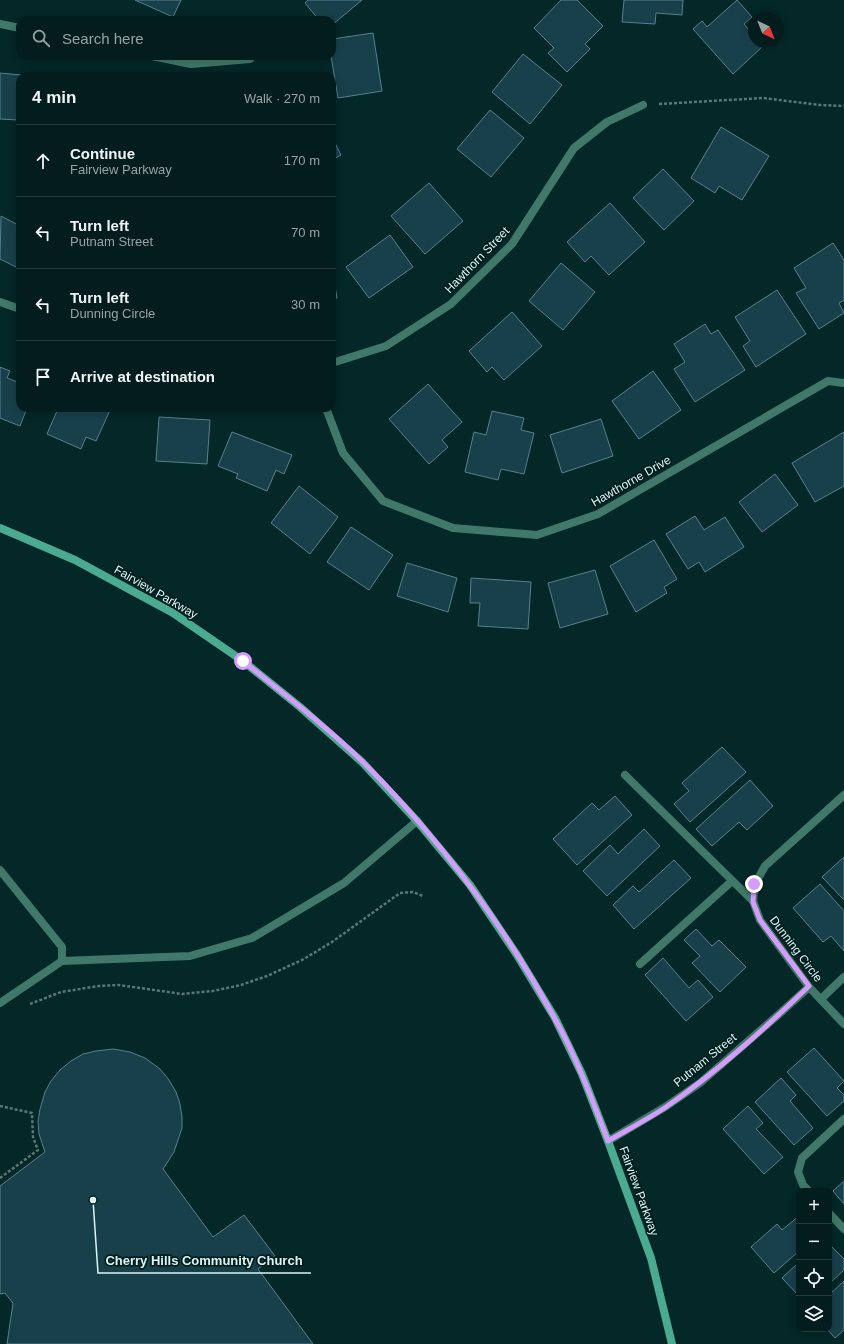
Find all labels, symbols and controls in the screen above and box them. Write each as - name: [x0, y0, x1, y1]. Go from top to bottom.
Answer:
- north arrow: [748, 12, 784, 48]
- search box: [16, 16, 336, 60]
- icon: search: [30, 27, 52, 49]
- text: Search here: [62, 30, 144, 47]
- text: 4 min: [32, 88, 76, 107]
- text: Walk · 270 m: [244, 91, 320, 106]
- text: Continue: [70, 145, 135, 162]
- icon: ahead: [32, 150, 54, 172]
- text: 170 m: [284, 153, 320, 168]
- text: Fairview Parkway: [70, 162, 172, 177]
- text: Turn left: [70, 217, 129, 234]
- icon: left: [32, 222, 54, 244]
- street label: Hawthorn Street: [442, 223, 513, 296]
- text: 70 m: [291, 225, 320, 240]
- text: Putnam Street: [70, 234, 153, 249]
- text: Turn left: [70, 289, 129, 306]
- icon: left: [32, 294, 54, 316]
- text: 30 m: [291, 297, 320, 312]
- text: Dunning Circle: [70, 306, 155, 321]
- icon: arrive: [32, 366, 54, 388]
- text: Arrive at destination: [70, 368, 215, 385]
- street label: Hawthorne Drive: [589, 452, 673, 509]
- street label: Fairview Parkway: [112, 562, 200, 622]
- route start: [234, 652, 252, 670]
- route end: [745, 875, 763, 893]
- street label: Dunning Circle: [767, 913, 825, 985]
- street label: Putnam Street: [671, 1030, 740, 1090]
- street label: Fairview Parkway: [616, 1144, 662, 1238]
- map controls: [796, 1188, 832, 1332]
- button: +: [796, 1188, 832, 1224]
- button: −: [796, 1224, 832, 1260]
- callout: Cherry Hills Community Church: [98, 1248, 311, 1273]
- text: Cherry Hills Community Church: [105, 1253, 303, 1268]
- button: locate: [796, 1260, 832, 1296]
- button: layers: [796, 1296, 832, 1332]

